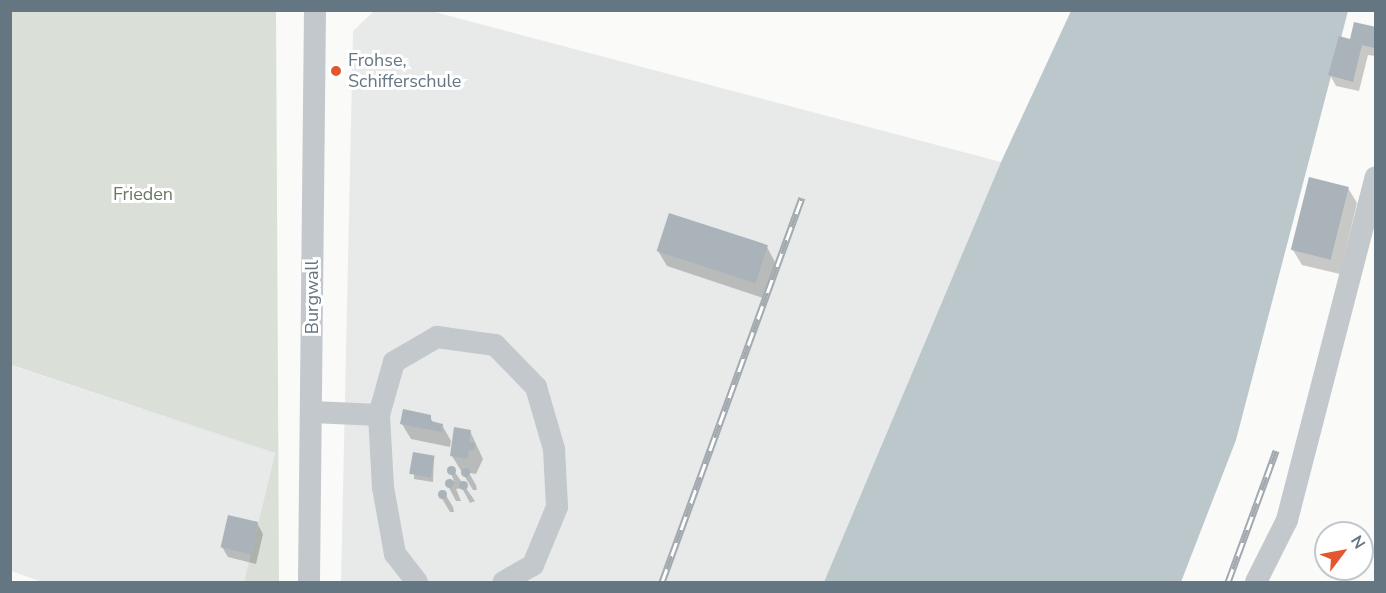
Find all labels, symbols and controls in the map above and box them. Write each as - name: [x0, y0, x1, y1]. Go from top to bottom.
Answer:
- place label: Frohse, Schifferschule: [348, 50, 461, 92]
- marker: Frohse, Schifferschule: [329, 64, 343, 78]
- park label: Frieden: [113, 183, 173, 205]
- street label: Burgwall: [301, 260, 323, 334]
- north arrow: [1314, 521, 1374, 581]
- text: N: [1345, 532, 1370, 553]

